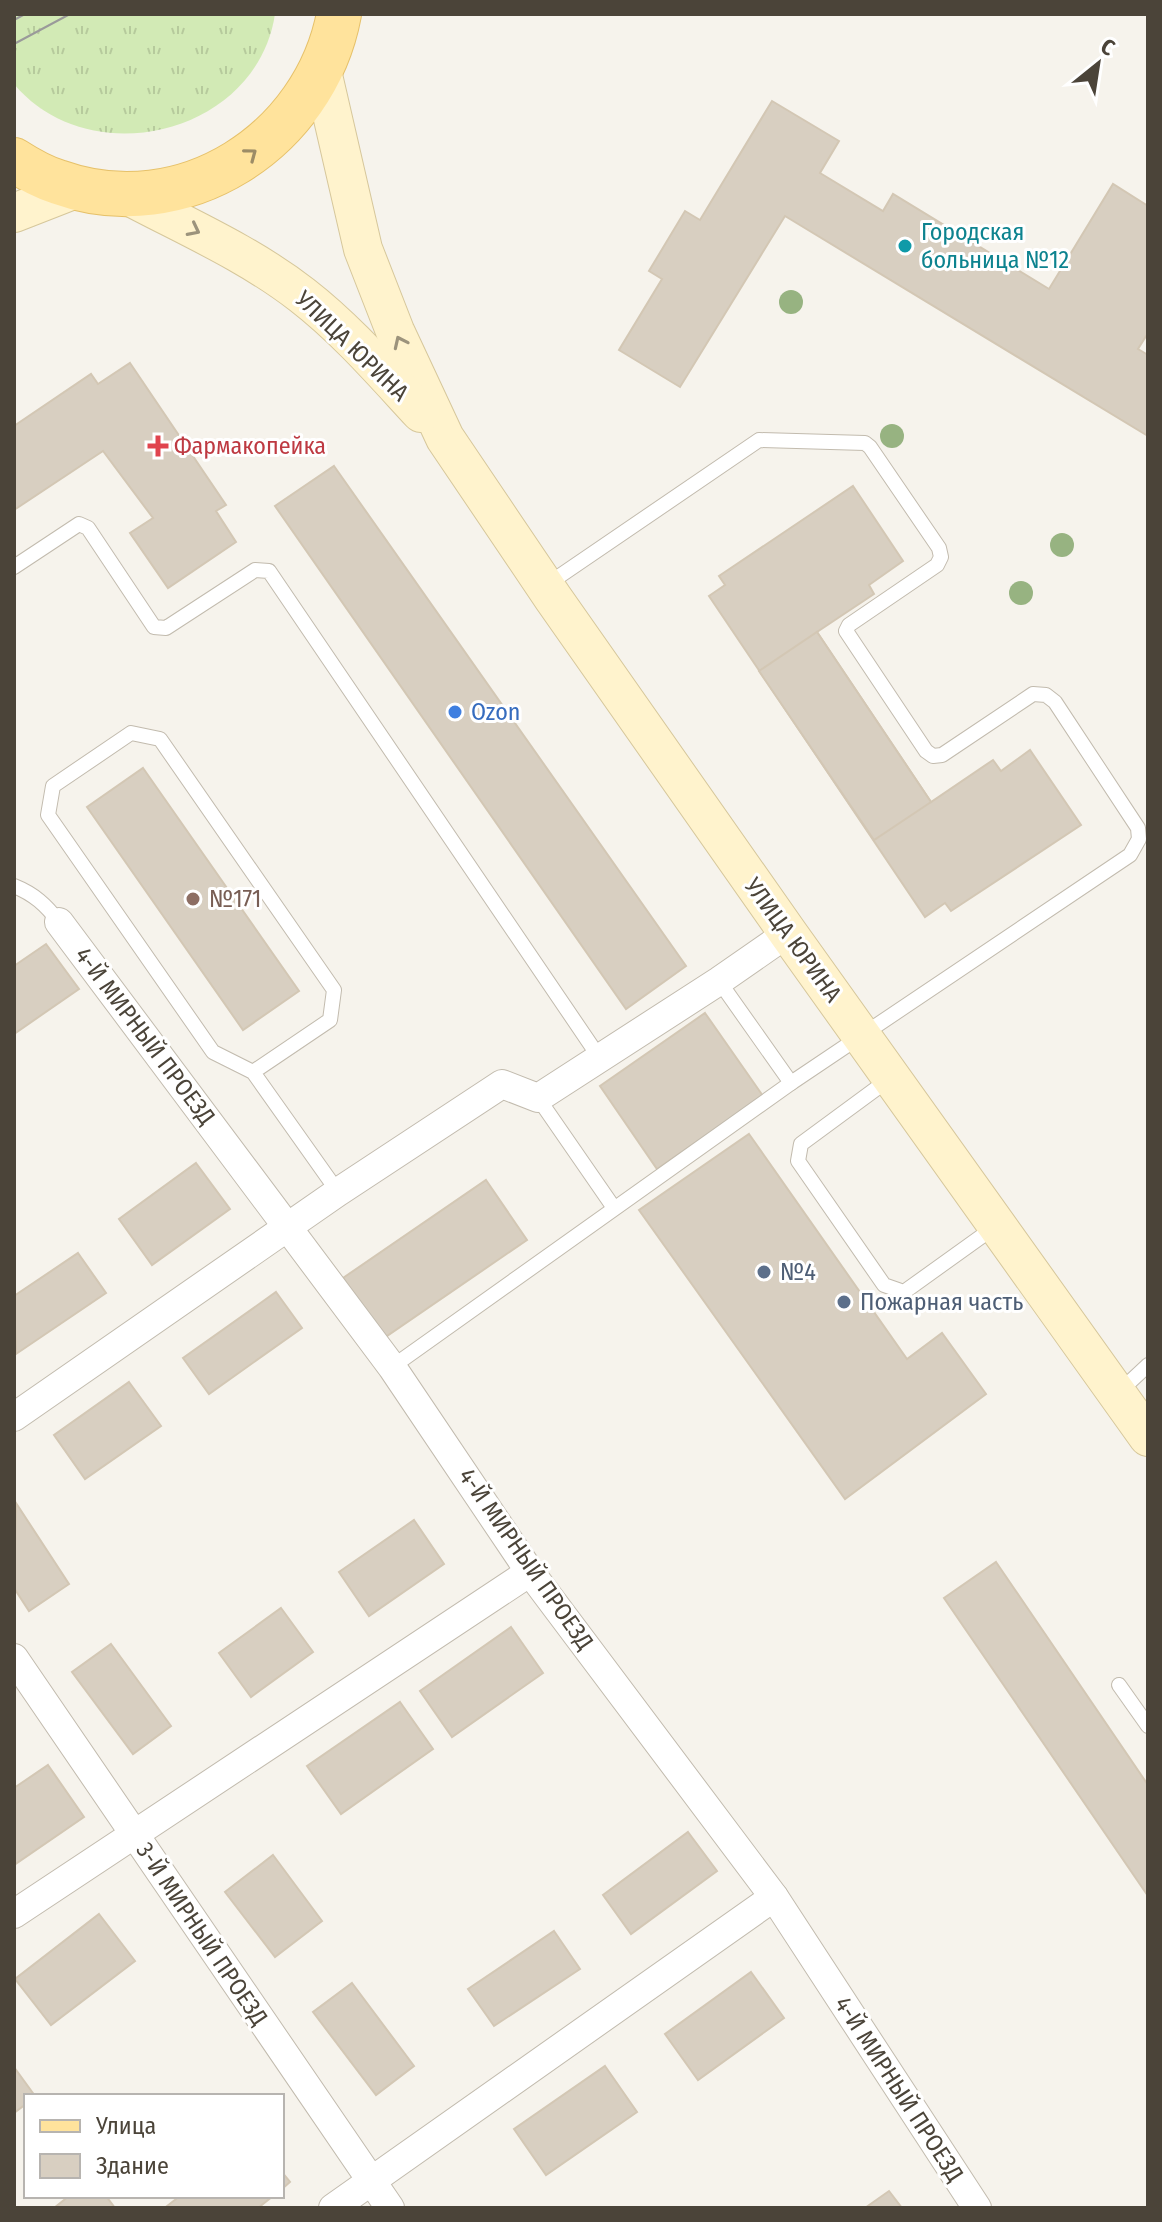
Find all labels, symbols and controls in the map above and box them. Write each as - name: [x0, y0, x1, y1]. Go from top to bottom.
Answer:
- north arrow: [1058, 24, 1138, 104]
- text: С: [1096, 33, 1120, 62]
- one-way arrow: [242, 149, 256, 163]
- place label: Городская больница №12: [921, 218, 1069, 274]
- one-way arrow: [186, 221, 201, 236]
- marker: Городская больница №12: [896, 237, 914, 255]
- street label: УЛИЦА ЮРИНА: [289, 284, 415, 407]
- one-way arrow: [394, 336, 410, 350]
- place label: Фармакопейка: [174, 432, 326, 460]
- marker: Фармакопейка: [149, 437, 167, 455]
- place label: Ozon: [471, 698, 520, 726]
- marker: Ozon: [446, 703, 464, 721]
- street label: УЛИЦА ЮРИНА: [738, 872, 848, 1008]
- place label: №171: [209, 885, 261, 913]
- marker: №171: [184, 890, 202, 908]
- street label: 4-Й МИРНЫЙ ПРОЕЗД: [69, 942, 221, 1130]
- place label: №4: [780, 1258, 816, 1286]
- marker: №4: [755, 1263, 773, 1281]
- place label: Пожарная часть: [860, 1288, 1023, 1316]
- marker: Пожарная часть: [835, 1293, 853, 1311]
- street label: 4-Й МИРНЫЙ ПРОЕЗД: [453, 1463, 599, 1655]
- street label: 3-Й МИРНЫЙ ПРОЕЗД: [130, 1837, 274, 2031]
- street label: 4-Й МИРНЫЙ ПРОЕЗД: [829, 1991, 969, 2187]
- legend: [24, 2094, 284, 2198]
- text: Улица: [95, 2112, 156, 2140]
- text: Здание: [96, 2152, 169, 2180]

